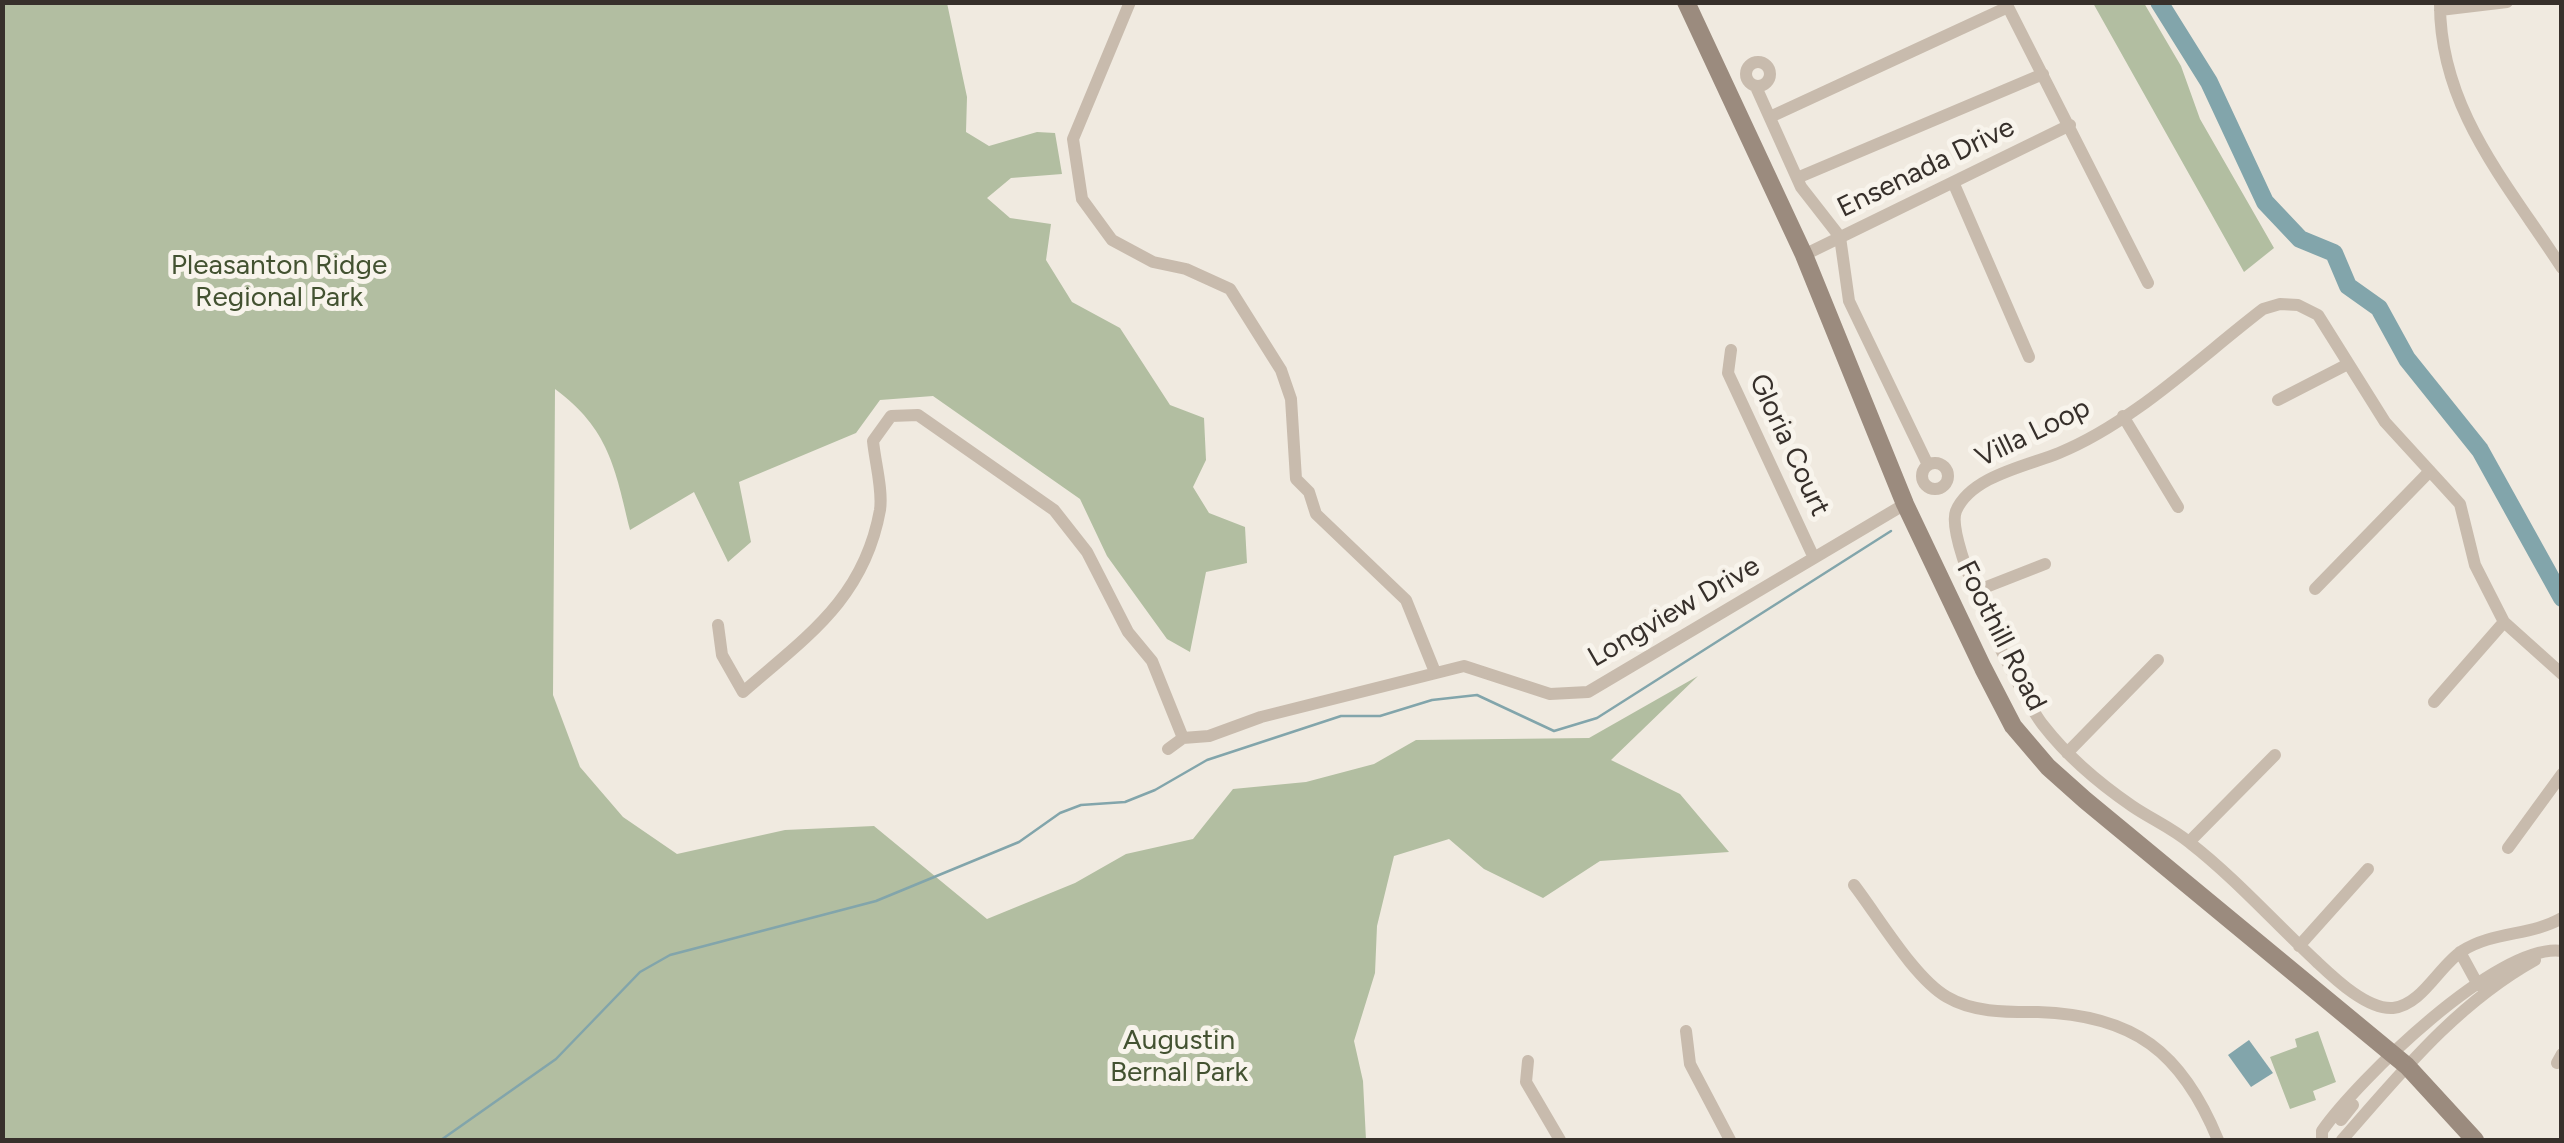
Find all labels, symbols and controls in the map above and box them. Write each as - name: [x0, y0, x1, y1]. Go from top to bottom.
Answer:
- street label: Ensenada Drive: [1832, 111, 2020, 225]
- park label: Pleasanton Ridge Regional Park: [171, 249, 387, 315]
- street label: Gloria Court: [1741, 369, 1837, 521]
- street label: Villa Loop: [1970, 391, 2096, 475]
- street label: Longview Drive: [1582, 549, 1766, 675]
- street label: Foothill Road: [1949, 555, 2053, 717]
- park label: Augustin Bernal Park: [1110, 1024, 1248, 1090]

